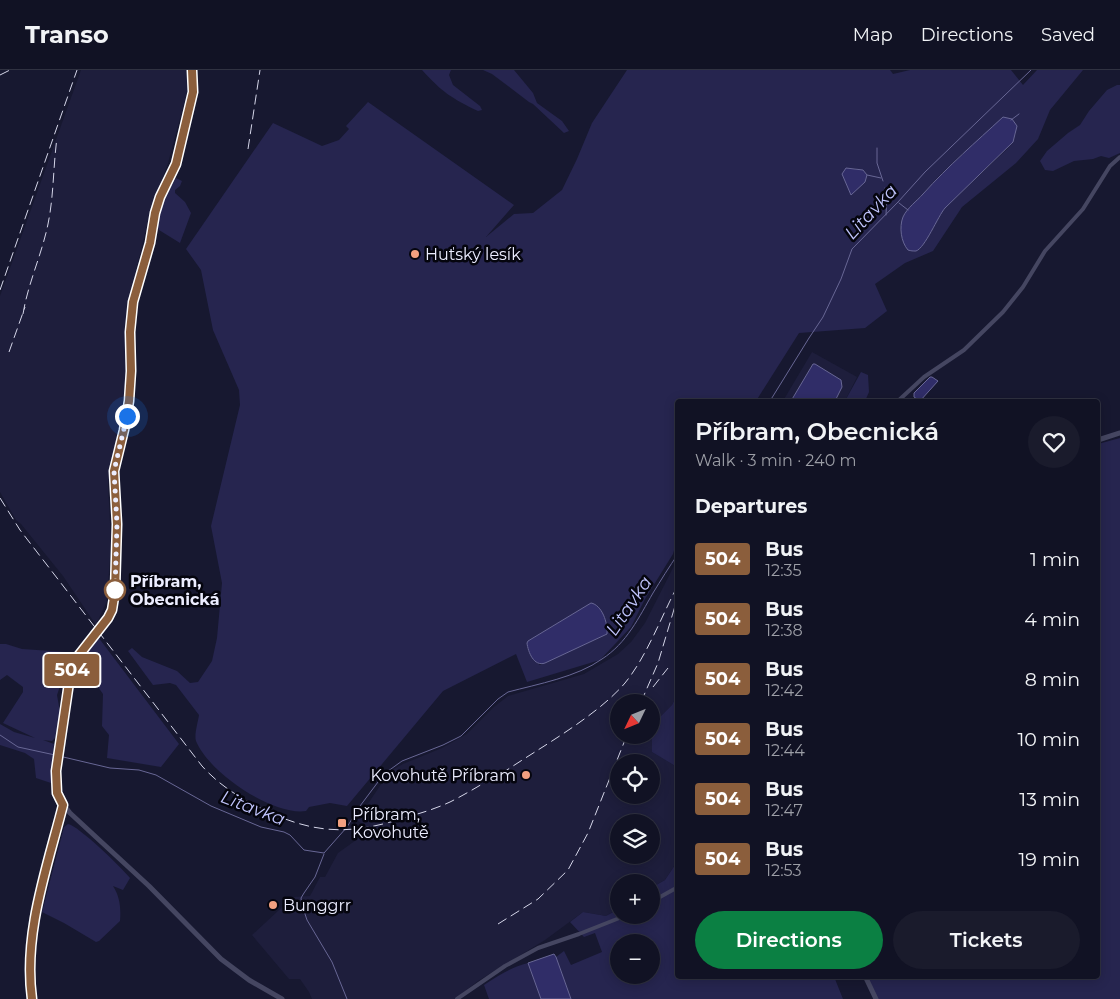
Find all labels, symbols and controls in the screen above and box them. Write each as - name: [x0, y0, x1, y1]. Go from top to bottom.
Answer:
- text: Transo: [25, 20, 109, 49]
- text: Map: [853, 24, 893, 46]
- text: Directions: [921, 24, 1013, 46]
- text: Saved: [1041, 24, 1095, 46]
- water label: Litavka: [840, 180, 902, 244]
- place label: Huťský lesík: [425, 245, 521, 264]
- marker: Huťský lesík: [409, 248, 421, 260]
- your location: [115, 404, 140, 429]
- button: heart: [1028, 416, 1080, 468]
- text: Příbram, Obecnická: [695, 417, 939, 446]
- text: Walk · 3 min · 240 m: [695, 451, 856, 470]
- text: Departures: [695, 495, 807, 518]
- text: Bus: [765, 538, 803, 561]
- text: 504: [705, 548, 740, 570]
- text: 1 min: [1030, 548, 1080, 571]
- text: 12:35: [765, 561, 802, 580]
- place label: Příbram, Obecnická: [130, 572, 220, 609]
- water label: Litavka: [601, 572, 657, 640]
- marker: Příbram, Obecnická: [104, 579, 126, 601]
- text: Bus: [765, 598, 803, 621]
- text: 504: [705, 608, 740, 630]
- text: 4 min: [1024, 608, 1080, 631]
- text: 12:38: [765, 621, 803, 640]
- line badge: 504: [43, 654, 101, 686]
- text: Bus: [765, 658, 803, 681]
- text: 504: [54, 659, 90, 681]
- text: 504: [705, 668, 740, 690]
- text: 8 min: [1025, 668, 1080, 691]
- text: 12:42: [765, 681, 803, 700]
- north arrow: [610, 694, 660, 744]
- map controls: [610, 694, 660, 984]
- text: Bus: [765, 718, 803, 741]
- text: 504: [705, 728, 740, 750]
- text: 10 min: [1017, 728, 1080, 751]
- text: 12:44: [765, 741, 805, 760]
- button: locate: [610, 754, 660, 804]
- place label: Kovohutě Příbram: [370, 766, 516, 785]
- marker: Kovohutě Příbram: [520, 769, 532, 781]
- text: Bus: [765, 778, 803, 801]
- water label: Litavka: [218, 786, 288, 830]
- text: 504: [705, 788, 740, 810]
- text: 13 min: [1019, 788, 1080, 811]
- text: 12:47: [765, 801, 803, 820]
- place label: Příbram, Kovohutě: [352, 805, 429, 842]
- button: layers: [610, 814, 660, 864]
- marker: Příbram, Kovohutě: [336, 817, 348, 829]
- text: Bus: [765, 838, 803, 861]
- text: 504: [705, 848, 740, 870]
- text: 19 min: [1018, 848, 1080, 871]
- text: 12:53: [765, 861, 802, 880]
- button: +: [610, 874, 660, 924]
- place label: Bunggrr: [283, 896, 351, 915]
- marker: Bunggrr: [267, 899, 279, 911]
- button: Directions: [695, 911, 883, 969]
- button: Tickets: [893, 911, 1080, 969]
- button: −: [610, 934, 660, 984]

